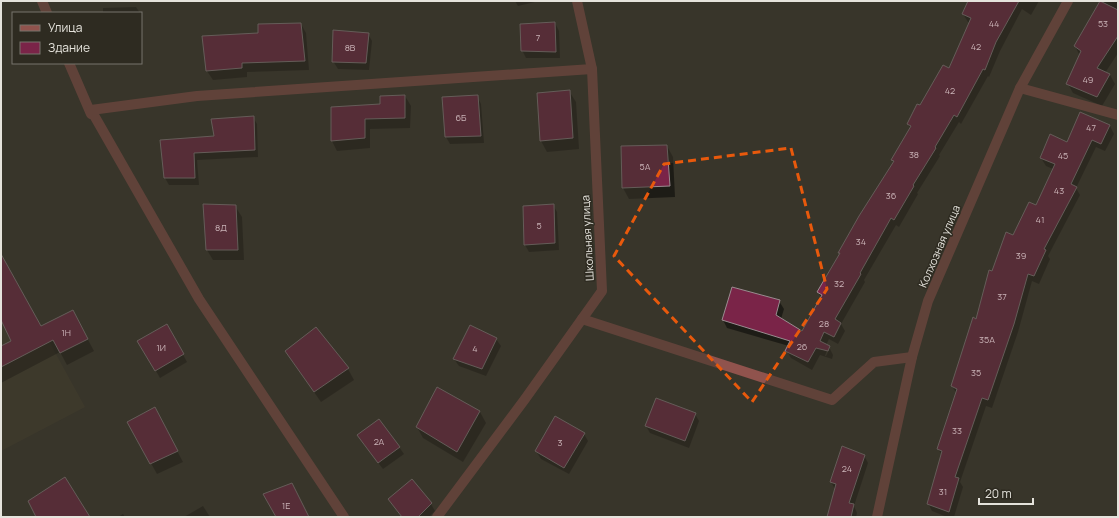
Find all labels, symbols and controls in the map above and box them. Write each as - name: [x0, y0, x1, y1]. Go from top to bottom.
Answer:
- legend: [12, 12, 142, 64]
- house number: 44: [989, 17, 999, 30]
- house number: 53: [1098, 17, 1108, 30]
- text: Улица: [48, 19, 82, 36]
- house number: 7: [536, 31, 541, 44]
- text: Здание: [48, 39, 90, 56]
- house number: 42: [971, 40, 981, 53]
- house number: 8В: [345, 41, 356, 54]
- house number: 49: [1083, 73, 1093, 86]
- house number: 42: [945, 84, 955, 97]
- house number: 6Б: [455, 111, 467, 124]
- house number: 47: [1086, 121, 1096, 134]
- house number: 38: [909, 148, 919, 161]
- house number: 45: [1058, 149, 1068, 162]
- house number: 5А: [640, 160, 651, 173]
- house number: 43: [1054, 184, 1064, 197]
- house number: 36: [886, 189, 897, 202]
- street label: Школьная улица: [577, 195, 597, 281]
- street label: Колхозная улица: [915, 202, 963, 290]
- house number: 41: [1036, 213, 1044, 226]
- house number: 5: [536, 219, 542, 232]
- house number: 8Д: [215, 221, 227, 234]
- house number: 34: [856, 235, 866, 248]
- house number: 39: [1016, 249, 1026, 262]
- house number: 32: [834, 277, 844, 290]
- house number: 37: [997, 290, 1007, 303]
- house number: 28: [819, 317, 829, 330]
- house number: 1Н: [61, 326, 71, 339]
- house number: 35А: [979, 333, 995, 346]
- house number: 26: [797, 340, 808, 353]
- house number: 1И: [156, 341, 166, 354]
- house number: 4: [472, 342, 478, 355]
- house number: 35: [971, 366, 981, 379]
- house number: 33: [952, 424, 962, 437]
- house number: 2А: [374, 435, 385, 448]
- house number: 3: [558, 436, 563, 449]
- house number: 24: [842, 462, 852, 475]
- scale bar: [979, 480, 1033, 506]
- house number: 31: [939, 485, 947, 498]
- text: 20 m: [985, 485, 1012, 502]
- house number: 1Е: [282, 499, 290, 512]

